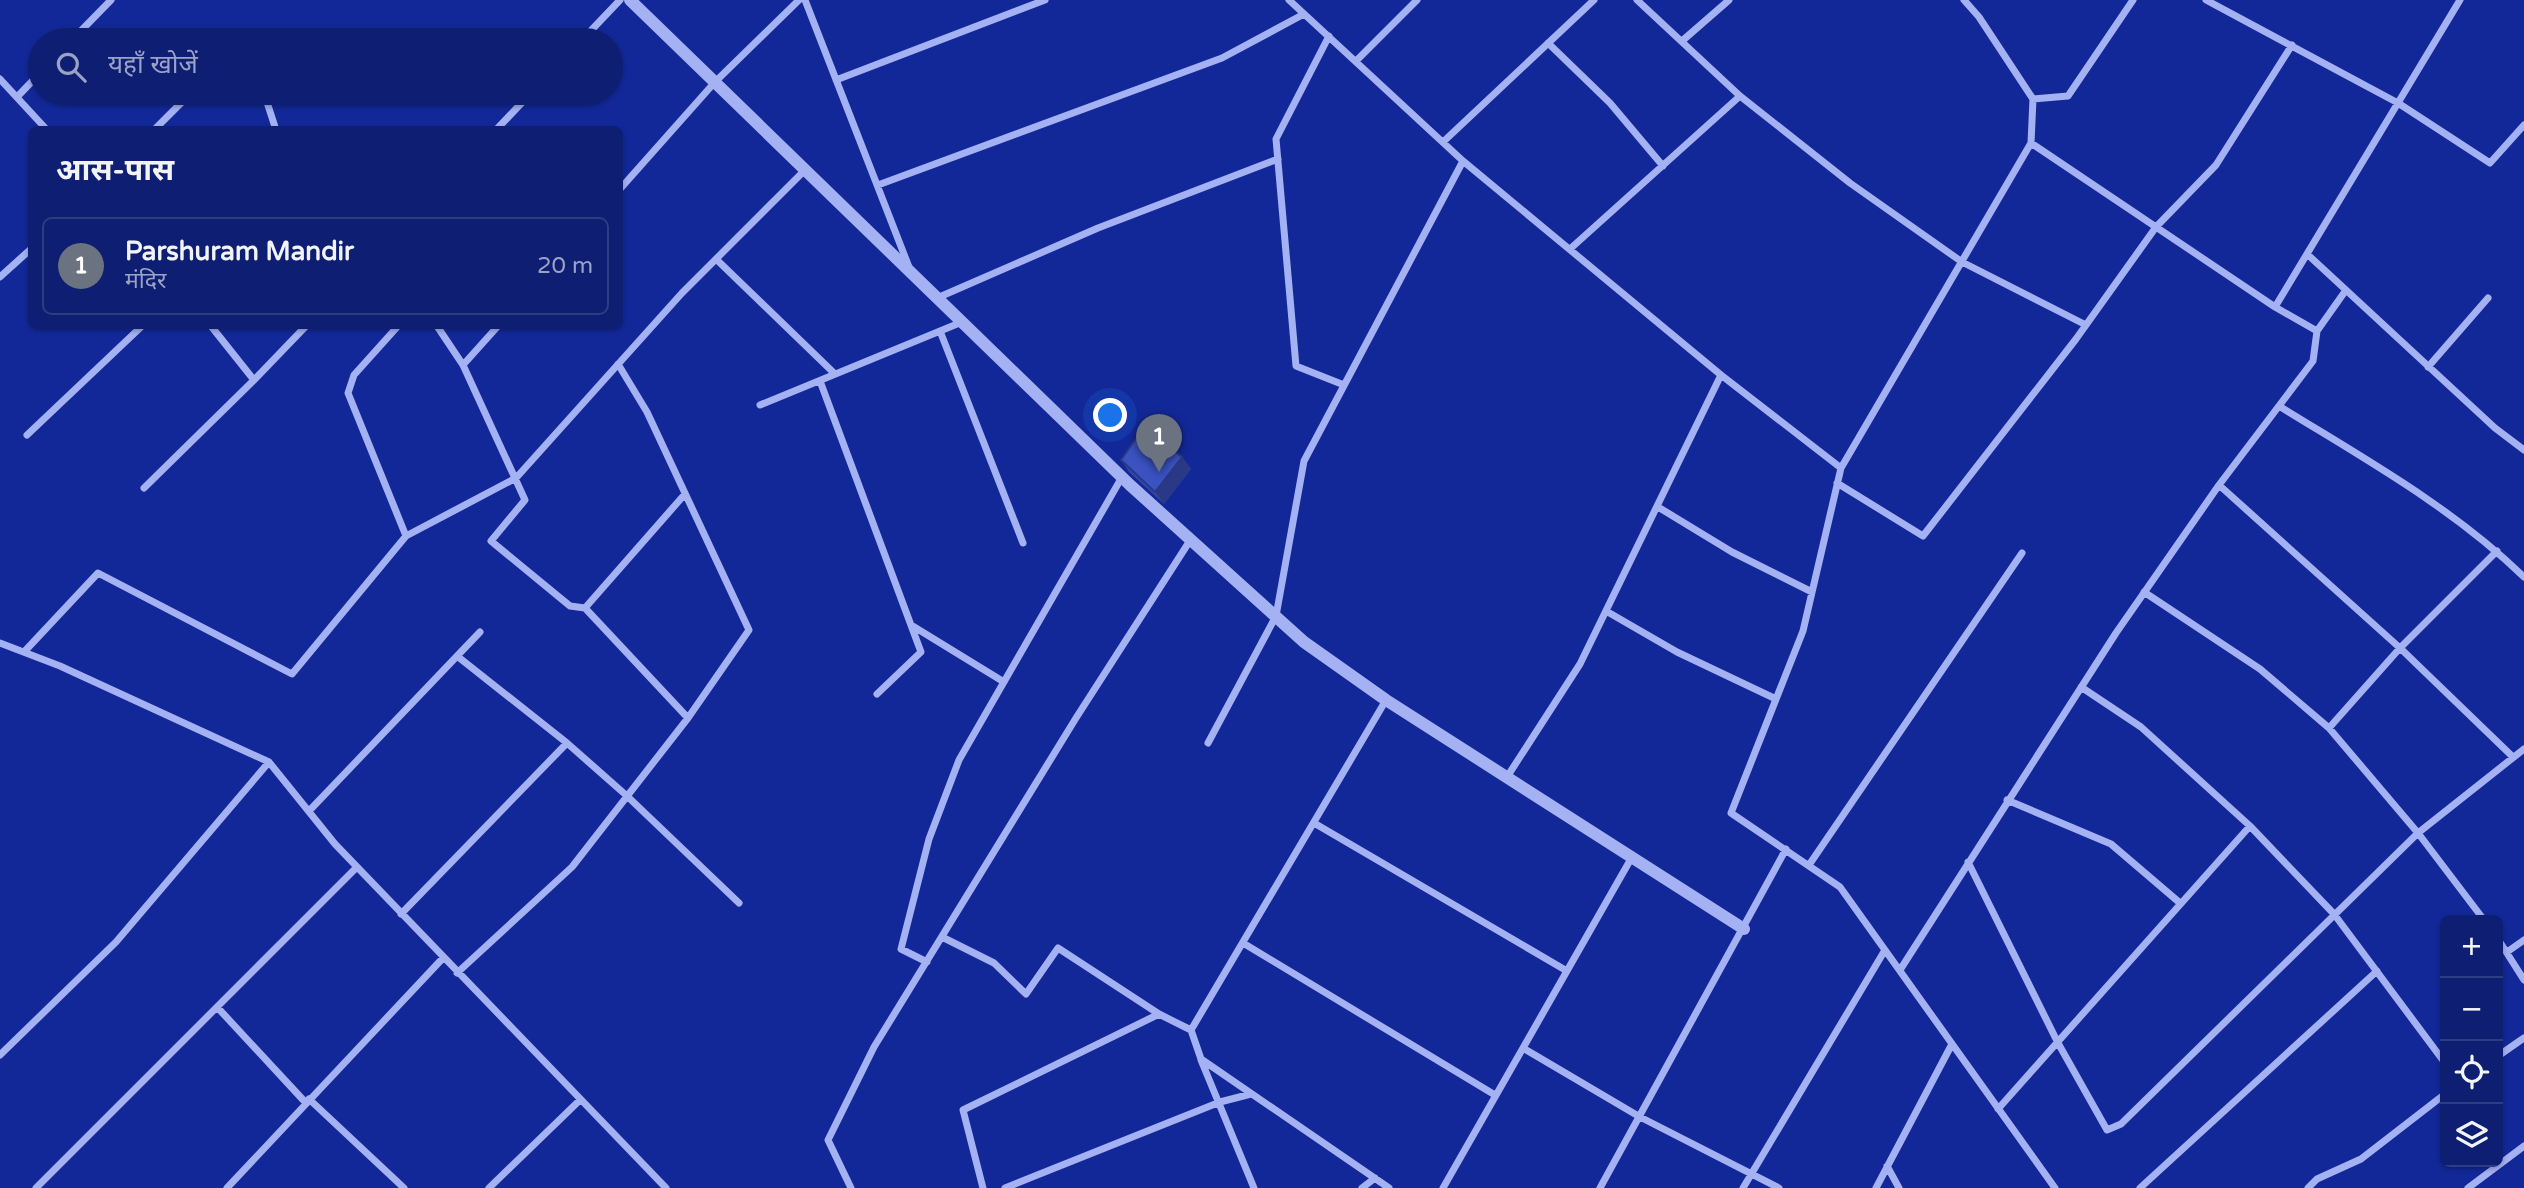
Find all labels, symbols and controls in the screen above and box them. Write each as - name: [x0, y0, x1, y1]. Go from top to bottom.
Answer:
- search box: [28, 28, 623, 105]
- icon: search: [52, 48, 90, 86]
- text: यहाँ खोजें: [108, 49, 198, 80]
- text: आस-पास: [56, 152, 174, 189]
- text: Parshuram Mandir: [125, 236, 354, 267]
- text: 1: [74, 252, 88, 280]
- text: 20 m: [537, 252, 593, 280]
- text: मंदिर: [125, 267, 166, 295]
- your location: [1093, 398, 1127, 432]
- pin: 1: [1136, 414, 1182, 472]
- map controls: [2440, 915, 2503, 1167]
- button: +: [2440, 915, 2503, 978]
- button: −: [2440, 978, 2503, 1041]
- button: locate: [2440, 1041, 2503, 1104]
- button: layers: [2440, 1104, 2503, 1167]

